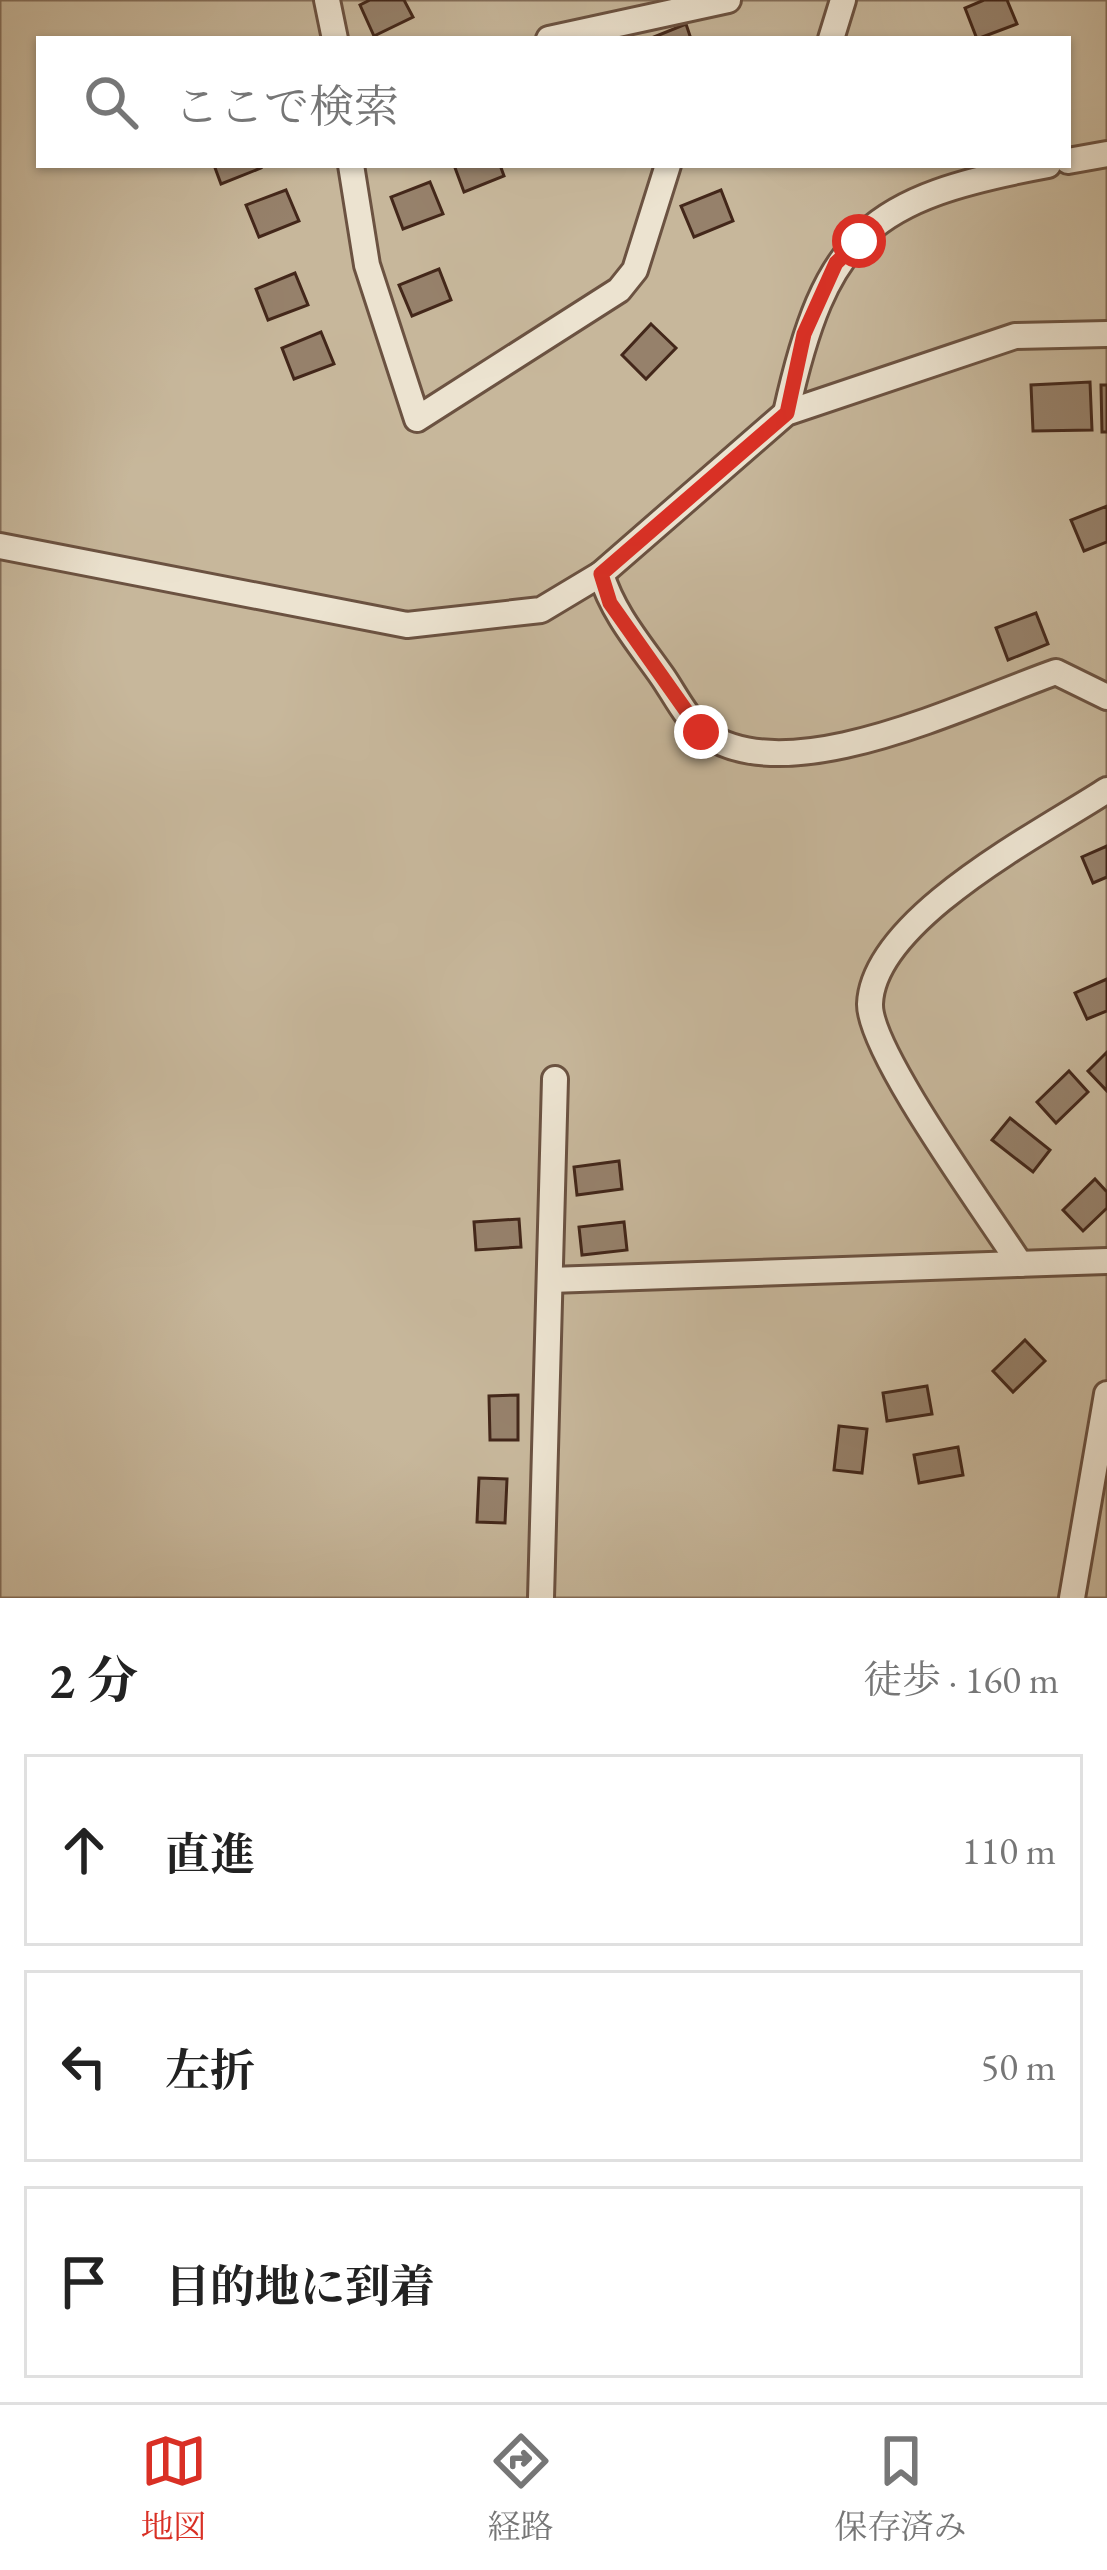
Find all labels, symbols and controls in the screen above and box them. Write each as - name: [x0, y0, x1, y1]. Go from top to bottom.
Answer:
- search box: [36, 36, 1071, 168]
- icon: search: [78, 69, 144, 135]
- text: ここで検索: [174, 77, 399, 135]
- route start: [832, 214, 886, 268]
- route end: [674, 705, 728, 759]
- text: 2 分: [48, 1647, 138, 1713]
- text: 徒歩 · 160 m: [863, 1654, 1059, 1705]
- icon: ahead: [51, 1817, 117, 1883]
- text: 直進: [165, 1825, 255, 1883]
- text: 110 m: [962, 1825, 1056, 1876]
- icon: left: [51, 2033, 117, 2099]
- text: 左折: [165, 2041, 255, 2099]
- text: 50 m: [980, 2041, 1056, 2092]
- icon: arrive: [51, 2249, 117, 2315]
- text: 目的地に到着: [165, 2257, 435, 2315]
- tab: 地図: [141, 2428, 207, 2548]
- tab: 経路: [488, 2428, 554, 2548]
- tab: 保存済み: [835, 2428, 967, 2548]

